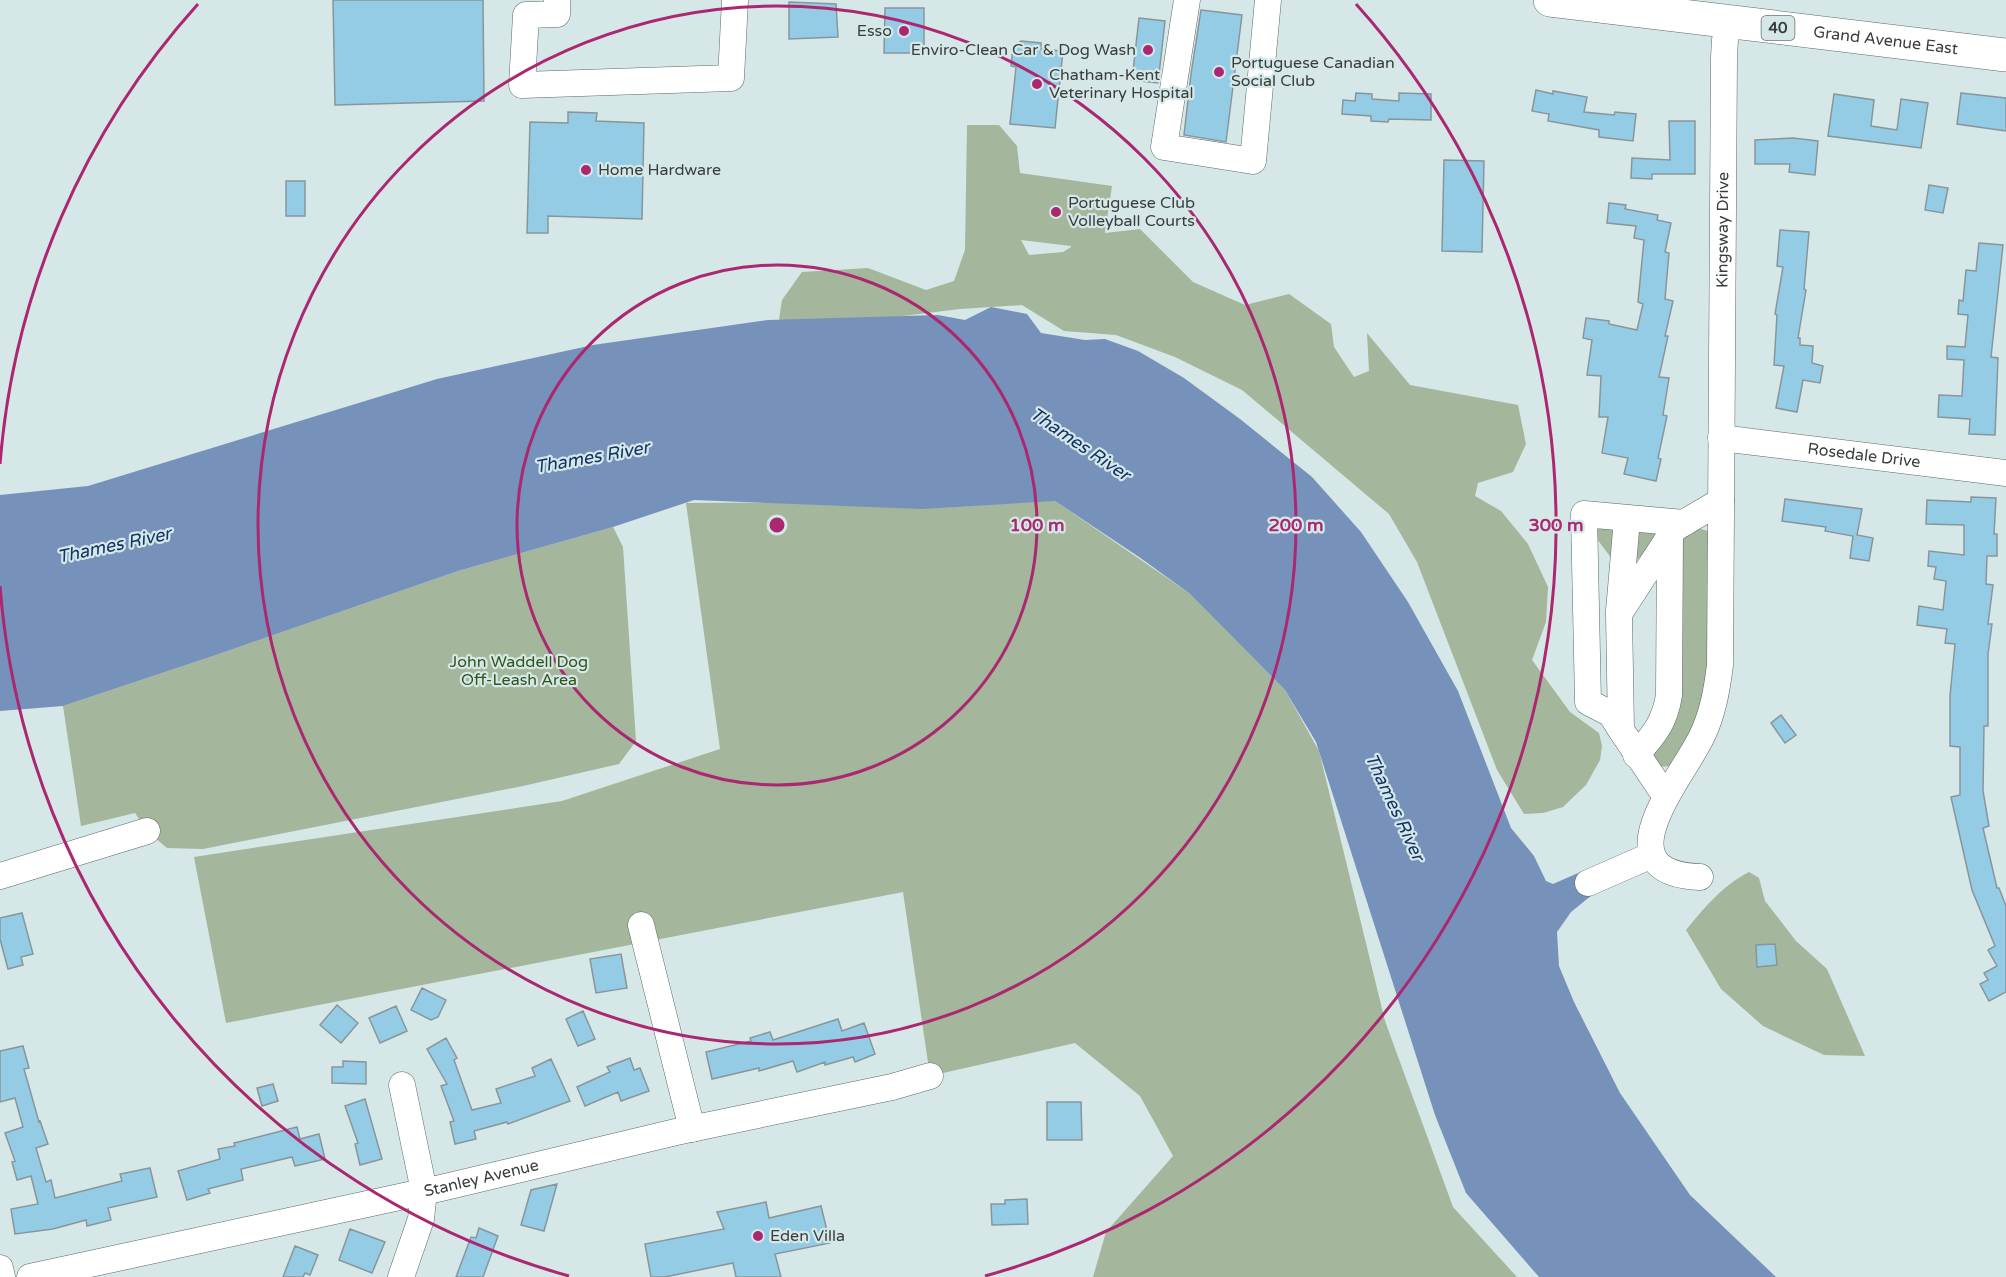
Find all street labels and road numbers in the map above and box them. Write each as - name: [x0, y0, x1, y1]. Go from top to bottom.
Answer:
- road number: 40: [1762, 16, 1794, 40]
- street label: Grand Avenue East: [1812, 22, 1959, 59]
- street label: Kingsway Drive: [1712, 172, 1733, 288]
- street label: Rosedale Drive: [1806, 439, 1922, 472]
- street label: Stanley Avenue: [422, 1155, 541, 1201]

